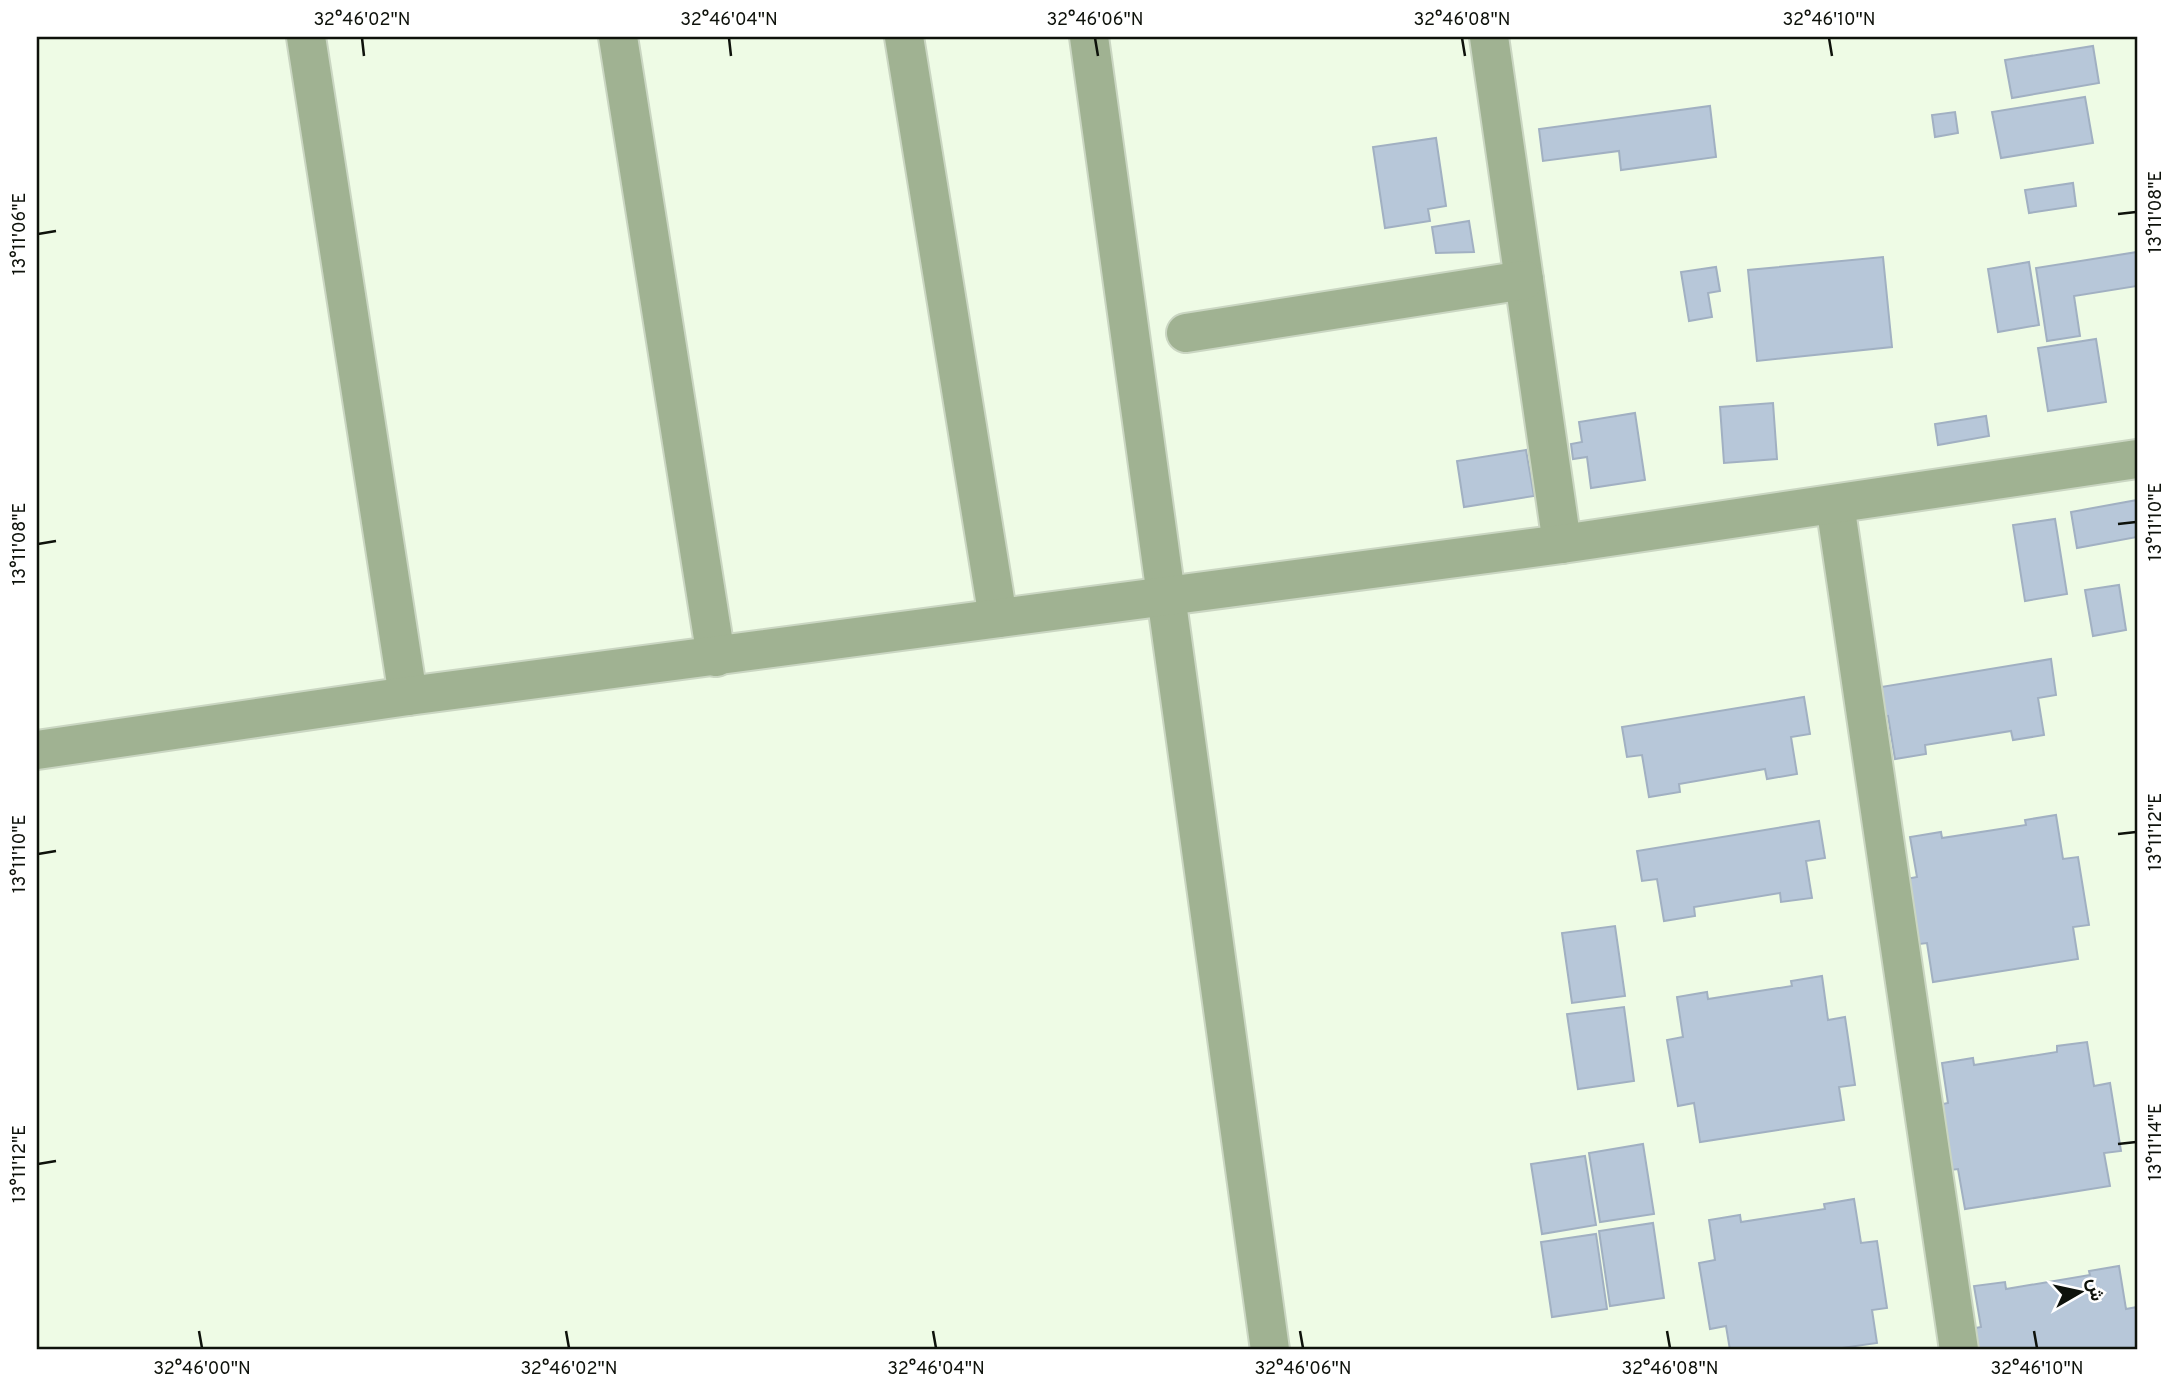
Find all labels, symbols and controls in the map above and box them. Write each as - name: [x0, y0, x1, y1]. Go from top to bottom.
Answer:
- text: 32°46'02"N: [313, 9, 411, 32]
- text: 32°46'04"N: [680, 9, 778, 32]
- text: 32°46'06"N: [1047, 9, 1143, 32]
- text: 32°46'08"N: [1413, 9, 1511, 32]
- text: 32°46'10"N: [1783, 9, 1875, 32]
- text: 13°11'08"E: [2145, 171, 2168, 253]
- text: 13°11'06"E: [9, 193, 32, 275]
- text: 13°11'10"E: [2145, 483, 2168, 561]
- text: 13°11'08"E: [9, 503, 32, 585]
- text: 13°11'12"E: [2145, 793, 2168, 871]
- text: 13°11'10"E: [9, 815, 32, 893]
- text: 13°11'14"E: [2145, 1103, 2168, 1181]
- text: 13°11'12"E: [9, 1125, 32, 1203]
- north arrow: [2044, 1258, 2114, 1328]
- text: ش: [2081, 1276, 2108, 1303]
- text: 32°46'00"N: [153, 1358, 251, 1381]
- text: 32°46'02"N: [520, 1358, 618, 1381]
- text: 32°46'04"N: [887, 1358, 985, 1381]
- text: 32°46'06"N: [1255, 1358, 1351, 1381]
- text: 32°46'08"N: [1621, 1358, 1719, 1381]
- text: 32°46'10"N: [1991, 1358, 2083, 1381]

